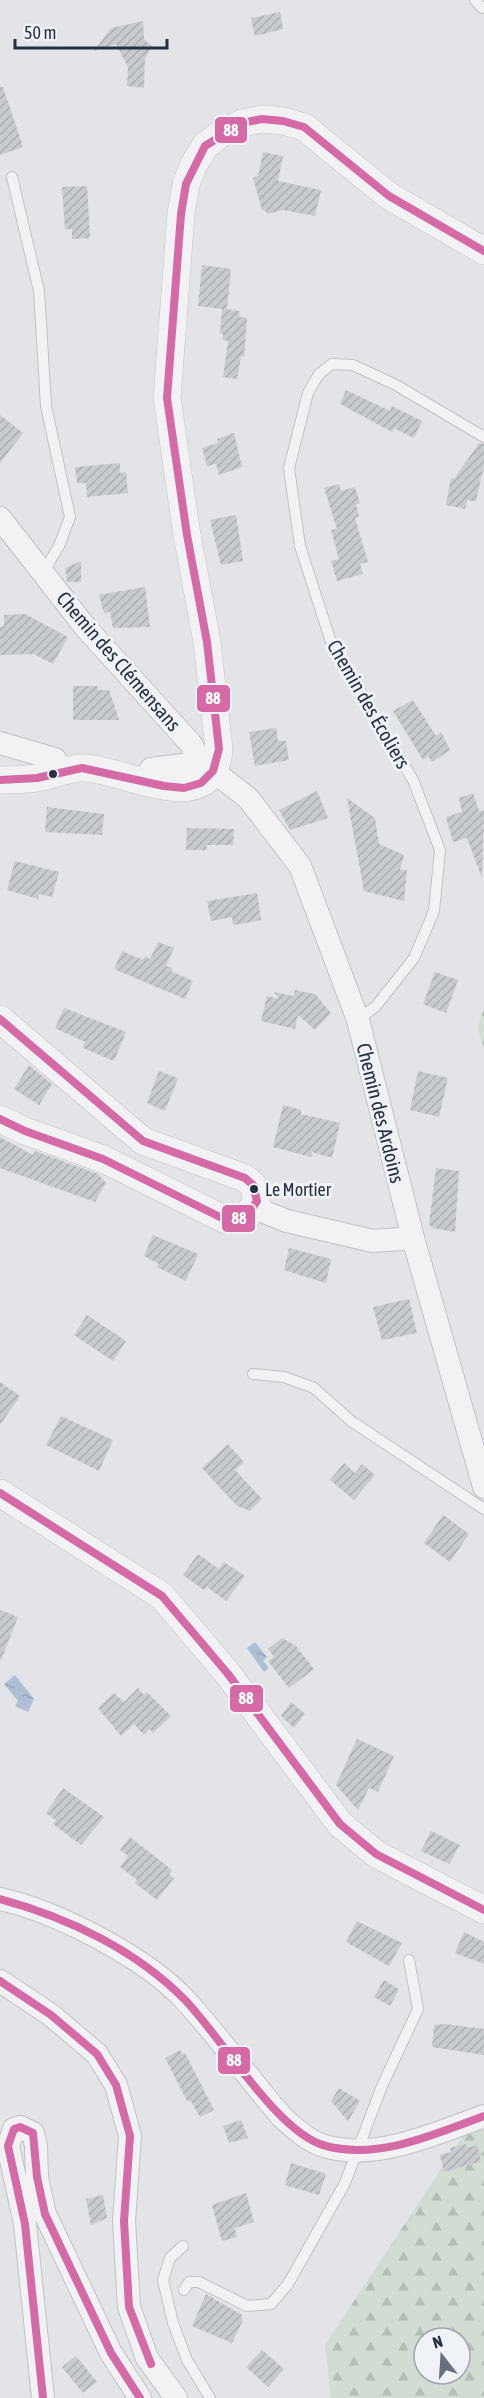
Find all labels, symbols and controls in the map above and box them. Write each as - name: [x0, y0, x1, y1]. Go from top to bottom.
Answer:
- scale bar: [15, 12, 166, 50]
- text: 50 m: [24, 22, 56, 43]
- line badge: 88: [214, 116, 248, 144]
- text: 88: [223, 121, 239, 139]
- street label: Chemin des Clémensans: [52, 587, 186, 735]
- street label: Chemin des Écoliers: [323, 636, 415, 772]
- line badge: 88: [196, 684, 231, 713]
- text: 88: [205, 689, 221, 707]
- unlabelled marker: [47, 768, 59, 780]
- street label: Chemin des Ardoins: [352, 1041, 410, 1185]
- place label: Le Mortier: [265, 1179, 332, 1200]
- marker: Le Mortier: [248, 1183, 260, 1195]
- line badge: 88: [221, 1204, 256, 1233]
- text: 88: [231, 1209, 247, 1227]
- line badge: 88: [229, 1684, 264, 1713]
- text: 88: [238, 1689, 254, 1707]
- line badge: 88: [217, 2046, 251, 2075]
- text: 88: [226, 2051, 242, 2069]
- north arrow: [412, 2326, 472, 2386]
- text: N: [430, 2332, 445, 2352]

